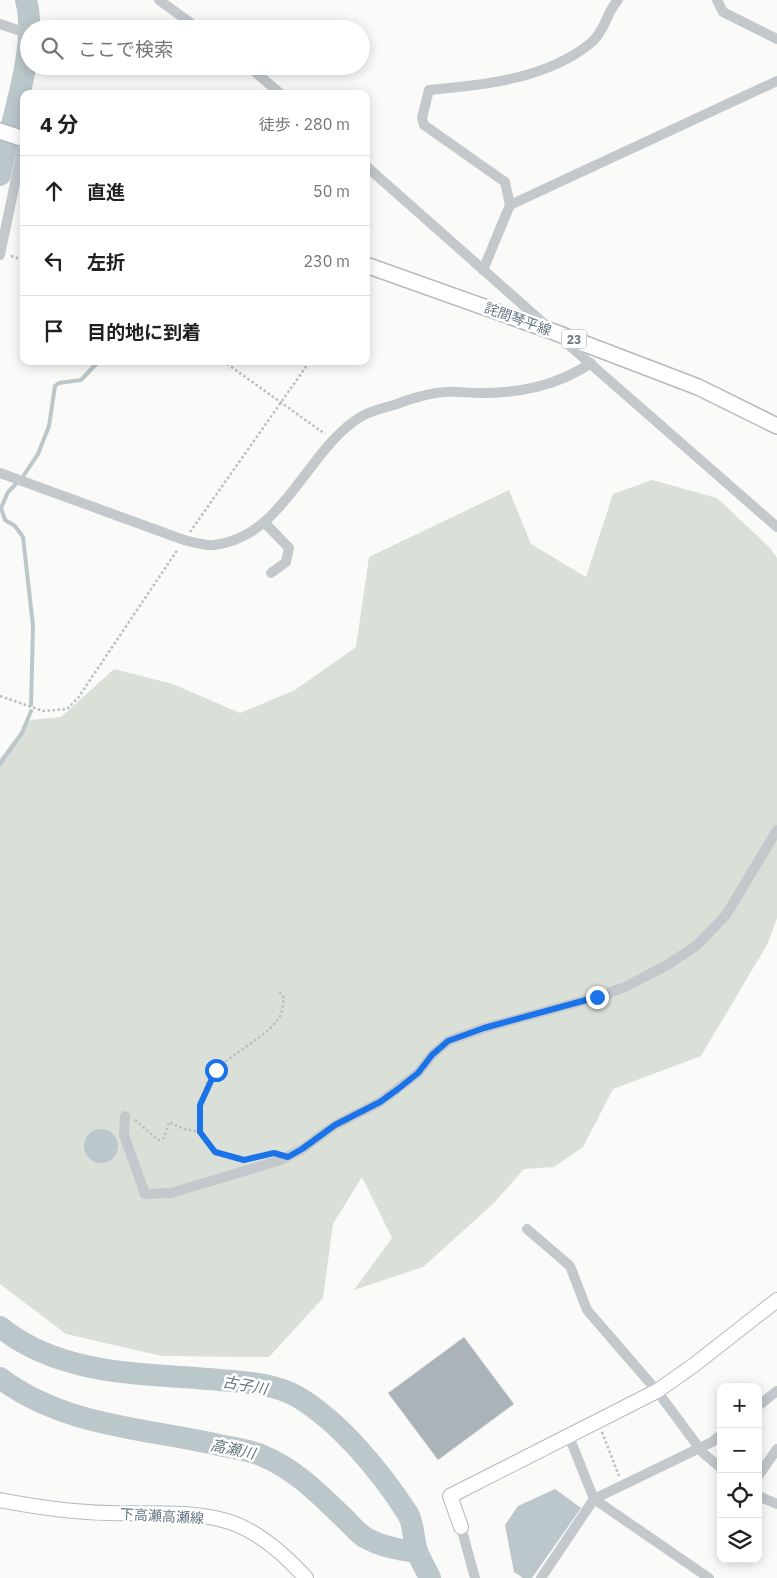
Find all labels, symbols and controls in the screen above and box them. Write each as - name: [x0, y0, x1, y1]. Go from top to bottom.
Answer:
- search box: [20, 20, 370, 75]
- icon: search: [38, 34, 66, 62]
- text: ここで検索: [78, 37, 173, 61]
- text: 4 分: [40, 110, 79, 138]
- text: 徒歩 · 280 m: [259, 114, 350, 134]
- icon: ahead: [40, 177, 68, 205]
- text: 直進: [87, 180, 125, 204]
- text: 50 m: [313, 181, 350, 201]
- icon: left: [40, 247, 68, 275]
- text: 左折: [87, 250, 125, 274]
- text: 230 m: [303, 251, 350, 271]
- street label: 詫間琴平線: [482, 299, 554, 339]
- icon: arrive: [40, 317, 68, 345]
- text: 目的地に到着: [87, 320, 201, 344]
- road number: 23: [562, 329, 586, 348]
- route end: [586, 986, 609, 1009]
- route start: [205, 1059, 228, 1082]
- water label: 古子川: [221, 1372, 271, 1399]
- map controls: [717, 1383, 762, 1563]
- button: +: [717, 1383, 762, 1428]
- button: −: [717, 1428, 762, 1473]
- water label: 高瀬川: [209, 1435, 259, 1463]
- button: locate: [717, 1473, 762, 1518]
- street label: 下高瀬高瀬線: [120, 1505, 204, 1527]
- button: layers: [717, 1518, 762, 1563]

